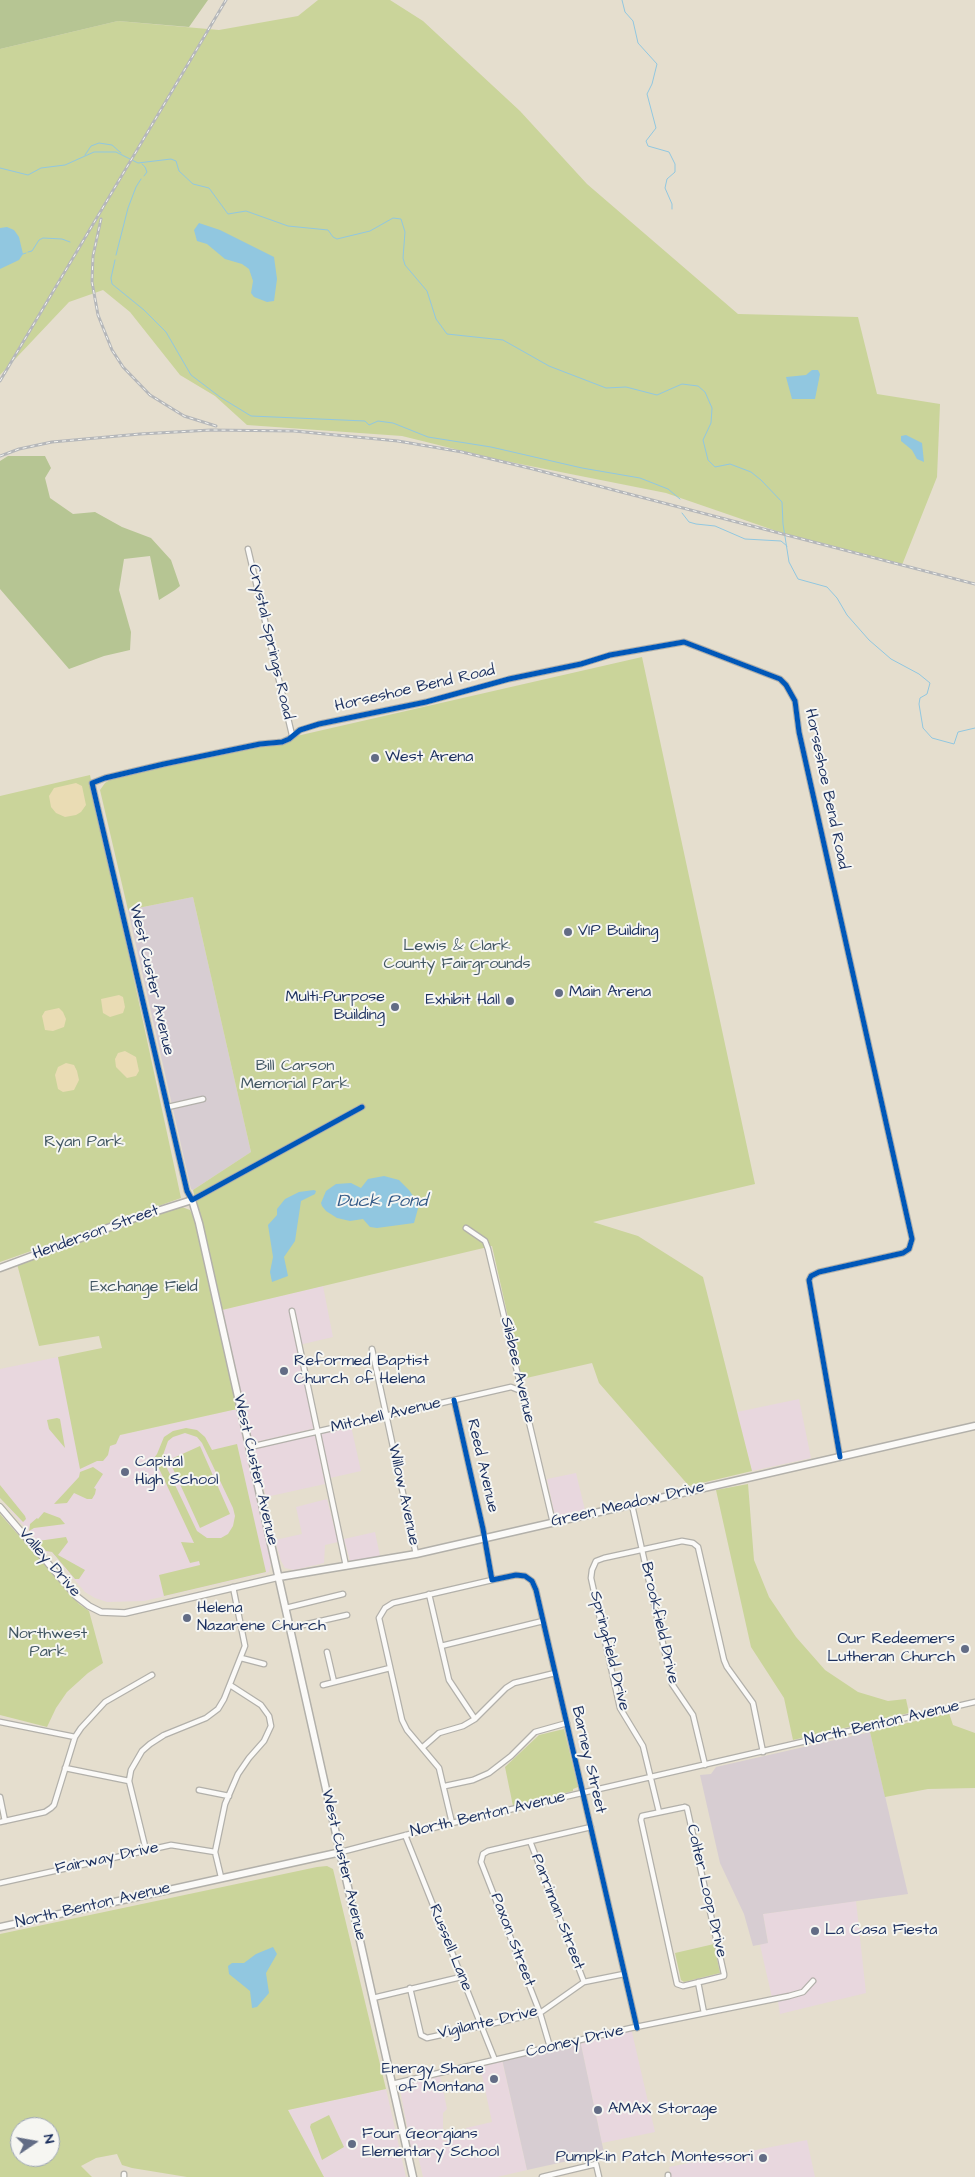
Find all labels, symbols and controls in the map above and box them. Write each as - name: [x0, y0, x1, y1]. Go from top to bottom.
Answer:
- street label: Crystal Springs Road: [243, 563, 297, 721]
- street label: Horseshoe Bend Road: [333, 661, 497, 717]
- street label: Horseshoe Bend Road: [800, 707, 852, 871]
- place label: West Arena: [385, 748, 473, 768]
- marker: West Arena: [369, 752, 381, 764]
- street label: West Custer Avenue: [124, 903, 178, 1057]
- place label: VIP Building: [578, 922, 658, 942]
- marker: VIP Building: [562, 926, 574, 938]
- park label: Lewis & Clark County Fairgrounds: [383, 937, 531, 975]
- place label: Main Arena: [569, 983, 651, 1003]
- marker: Main Arena: [553, 987, 565, 999]
- place label: Multi-Purpose Building: [286, 988, 385, 1026]
- place label: Exhibit Hall: [426, 991, 500, 1011]
- marker: Exhibit Hall: [504, 995, 516, 1007]
- marker: Multi-Purpose Building: [389, 1001, 401, 1013]
- park label: Bill Carson Memorial Park: [241, 1057, 349, 1095]
- park label: Ryan Park: [44, 1133, 124, 1153]
- water label: Duck Pond: [337, 1191, 427, 1213]
- street label: Henderson Street: [30, 1201, 162, 1265]
- park label: Exchange Field: [90, 1278, 198, 1298]
- street label: Silsbee Avenue: [496, 1315, 538, 1425]
- place label: Reformed Baptist Church of Helena: [294, 1352, 429, 1390]
- marker: Reformed Baptist Church of Helena: [278, 1365, 290, 1377]
- street label: West Custer Avenue: [228, 1393, 282, 1547]
- street label: Mitchell Avenue: [329, 1394, 443, 1438]
- street label: Reed Avenue: [462, 1417, 502, 1515]
- street label: Willow Avenue: [383, 1443, 423, 1547]
- place label: Capital High School: [135, 1453, 219, 1491]
- marker: Capital High School: [119, 1466, 131, 1478]
- street label: Green Meadow Drive: [549, 1478, 707, 1532]
- street label: Valley Drive: [14, 1524, 84, 1602]
- street label: Brookfield Drive: [636, 1560, 682, 1686]
- street label: Springfield Drive: [585, 1589, 633, 1713]
- place label: Helena Nazarene Church: [197, 1599, 326, 1637]
- marker: Helena Nazarene Church: [181, 1612, 193, 1624]
- park label: Northwest Park: [9, 1625, 87, 1663]
- place label: Our Redeemers Lutheran Church: [827, 1630, 955, 1668]
- marker: Our Redeemers Lutheran Church: [959, 1643, 971, 1655]
- street label: North Benton Avenue: [803, 1697, 961, 1751]
- street label: Barney Street: [566, 1704, 610, 1816]
- street label: West Custer Avenue: [316, 1788, 370, 1942]
- street label: North Benton Avenue: [409, 1788, 567, 1842]
- street label: Colter Loop Drive: [681, 1822, 731, 1960]
- street label: Fairway Drive: [53, 1839, 161, 1879]
- street label: Parriman Street: [526, 1851, 588, 1973]
- street label: North Benton Avenue: [14, 1879, 172, 1933]
- street label: Paxon Street: [485, 1891, 539, 1989]
- street label: Russell Lane: [424, 1902, 476, 1994]
- place label: La Casa Fiesta: [825, 1921, 937, 1941]
- marker: La Casa Fiesta: [809, 1925, 821, 1937]
- street label: Vigilante Drive: [436, 2002, 540, 2044]
- street label: Cooney Drive: [524, 2021, 626, 2063]
- place label: Energy Share of Montana: [382, 2060, 484, 2098]
- marker: Energy Share of Montana: [488, 2073, 500, 2085]
- place label: AMAX Storage: [608, 2100, 717, 2120]
- marker: AMAX Storage: [592, 2104, 604, 2116]
- north arrow: [10, 2117, 60, 2167]
- place label: Four Georgians Elementary School: [362, 2125, 499, 2163]
- text: N: [38, 2133, 59, 2145]
- marker: Four Georgians Elementary School: [346, 2138, 358, 2150]
- place label: Pumpkin Patch Montessori: [556, 2148, 753, 2168]
- marker: Pumpkin Patch Montessori: [757, 2152, 769, 2164]

